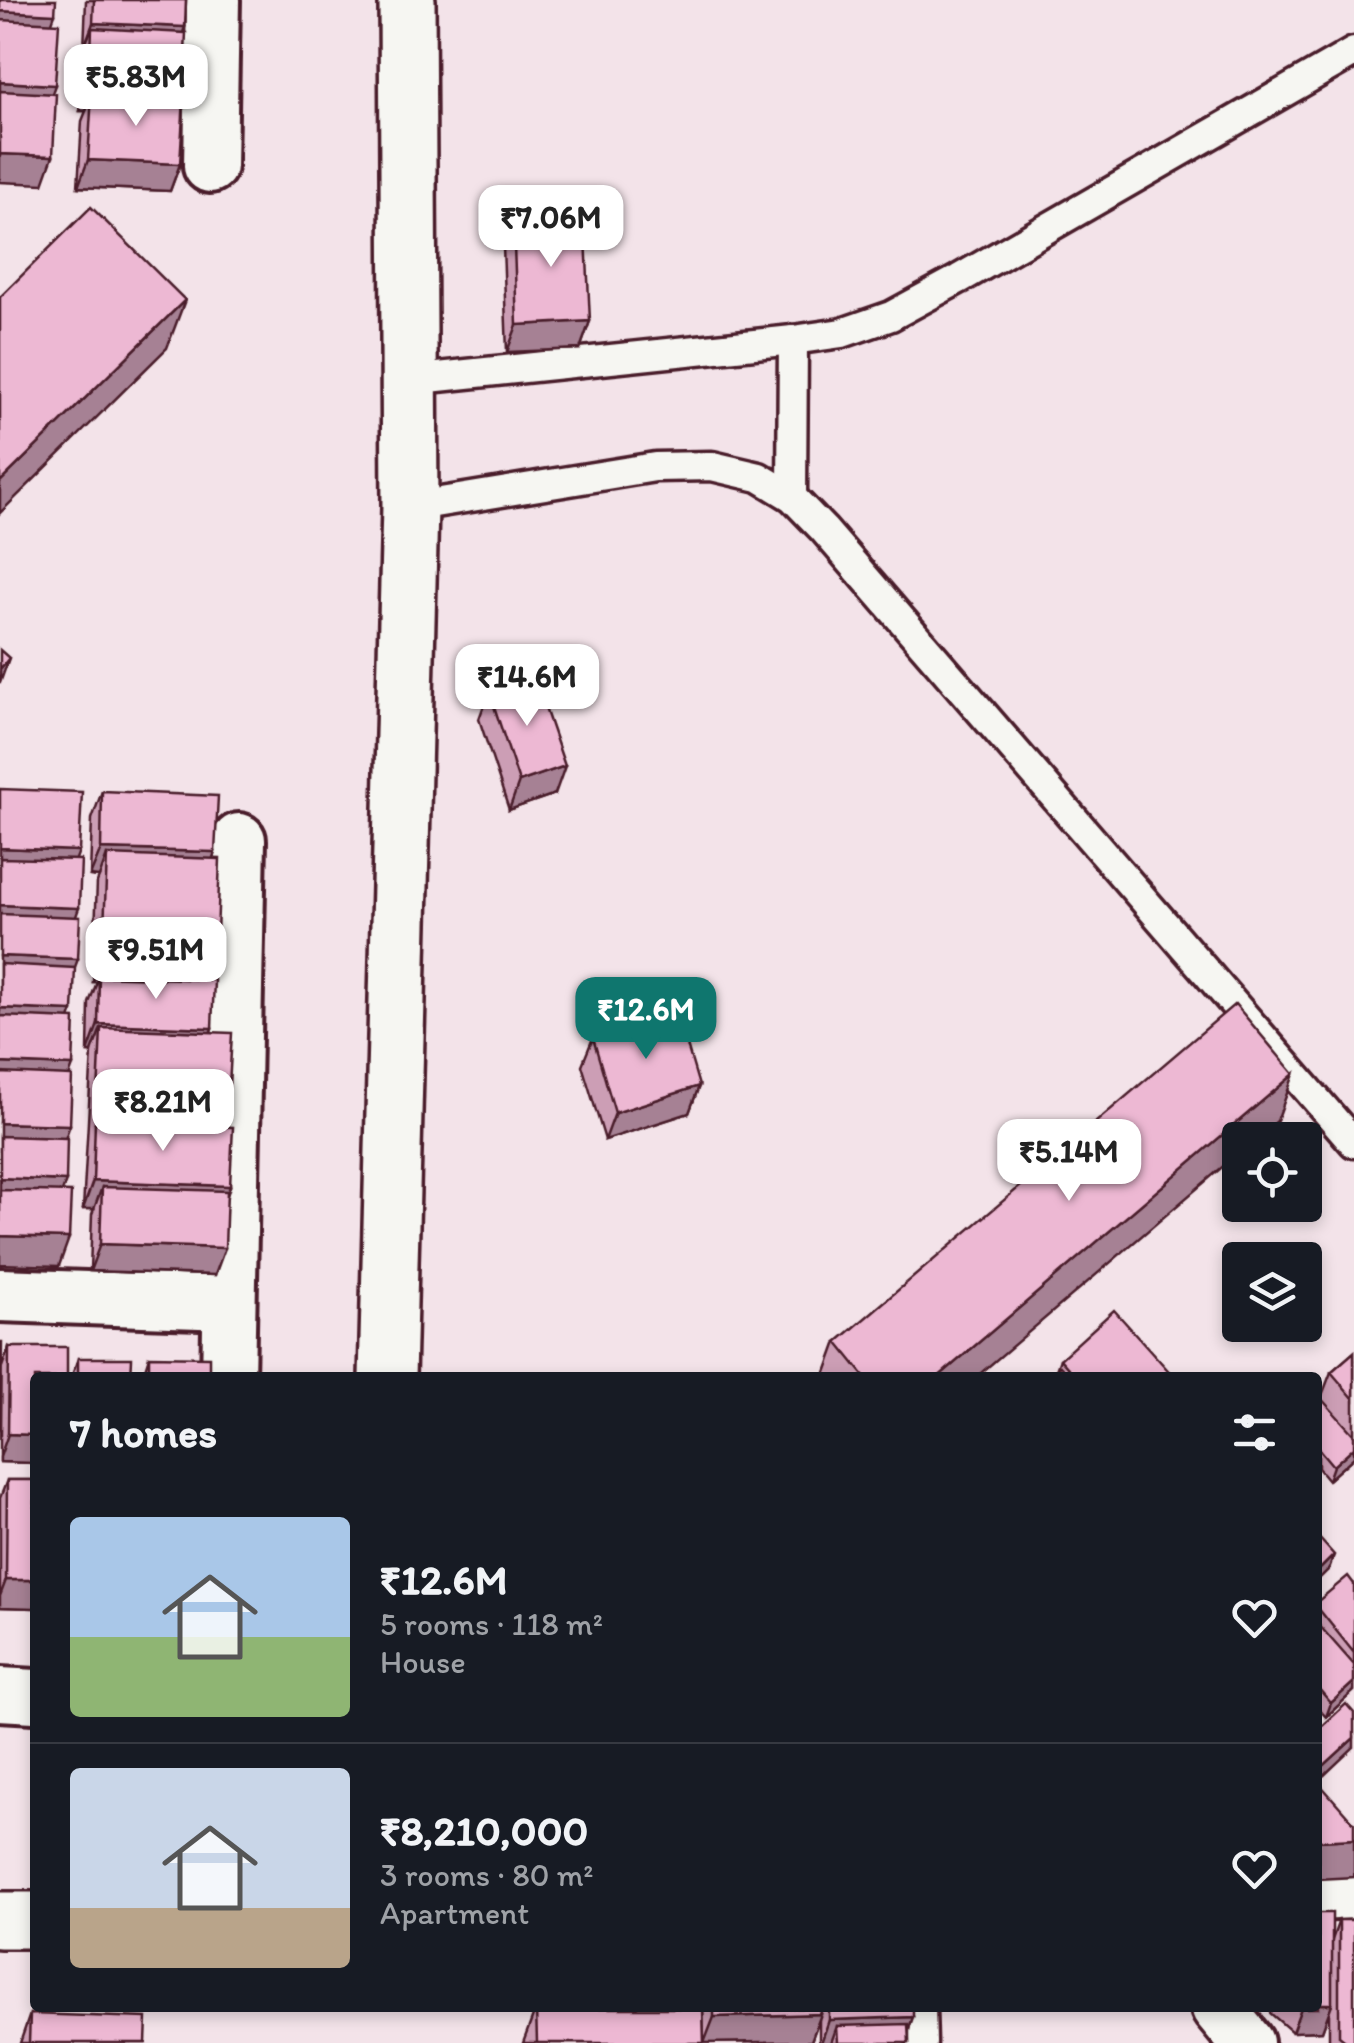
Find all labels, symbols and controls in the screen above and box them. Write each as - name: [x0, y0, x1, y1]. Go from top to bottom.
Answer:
- pin: ₹5.83M: [55, 44, 217, 129]
- text: ₹5.83M: [86, 57, 186, 95]
- pin: ₹7.06M: [470, 185, 632, 270]
- text: ₹7.06M: [500, 198, 602, 236]
- pin: ₹14.6M: [446, 644, 608, 729]
- text: ₹14.6M: [477, 657, 577, 695]
- pin: ₹9.51M: [75, 917, 237, 1002]
- text: ₹9.51M: [107, 930, 205, 968]
- pin: ₹12.6M: [565, 977, 727, 1062]
- text: ₹12.6M: [597, 990, 695, 1028]
- pin: ₹8.21M: [82, 1069, 244, 1154]
- text: ₹8.21M: [114, 1082, 212, 1120]
- pin: ₹5.14M: [988, 1119, 1150, 1204]
- map controls: [1222, 1122, 1322, 1342]
- button: locate: [1222, 1122, 1322, 1222]
- text: ₹5.14M: [1019, 1132, 1119, 1170]
- button: layers: [1222, 1242, 1322, 1342]
- icon: filters: [1227, 1405, 1282, 1460]
- text: 7 homes: [70, 1407, 217, 1458]
- text: ₹12.6M: [380, 1554, 508, 1605]
- icon: home: [150, 1557, 270, 1677]
- icon: heart: [1227, 1590, 1282, 1645]
- text: 5 rooms · 118 m²: [380, 1605, 603, 1643]
- text: House: [380, 1643, 466, 1681]
- text: ₹8,210,000: [380, 1805, 589, 1856]
- icon: home: [150, 1808, 270, 1928]
- icon: heart: [1227, 1841, 1282, 1896]
- text: 3 rooms · 80 m²: [380, 1856, 594, 1894]
- text: Apartment: [380, 1894, 529, 1932]

